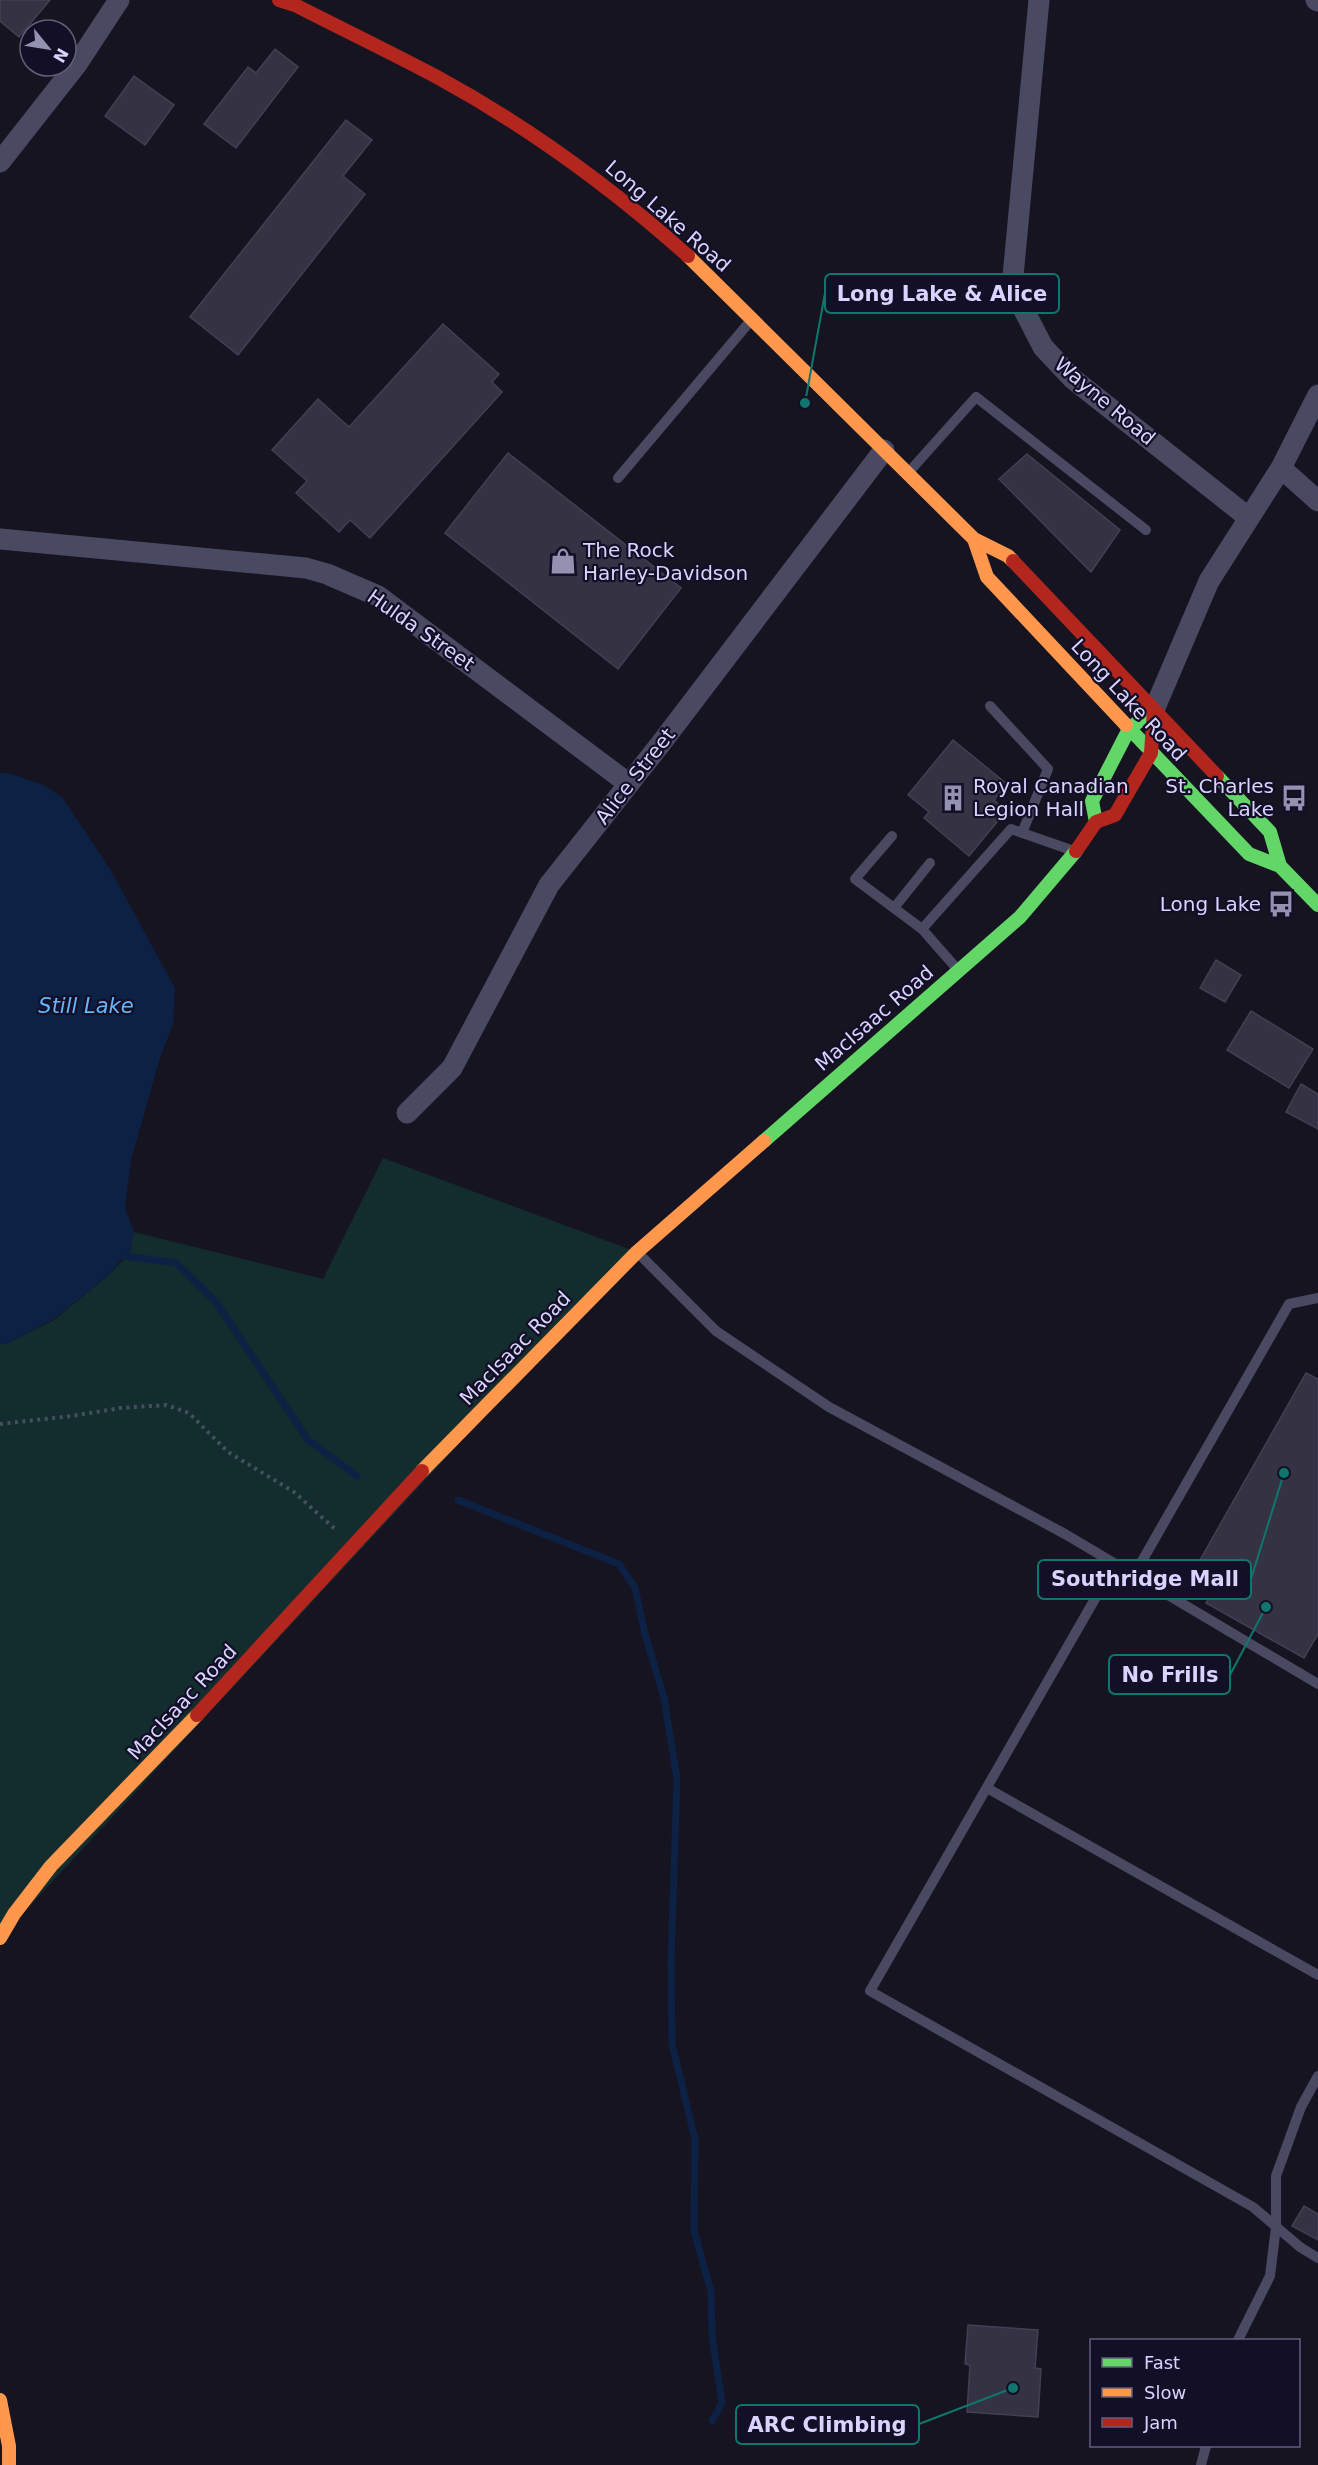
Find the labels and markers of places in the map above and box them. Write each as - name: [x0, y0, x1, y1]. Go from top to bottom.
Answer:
- callout: Long Lake & Alice: [825, 274, 1059, 313]
- place label: The Rock Harley-Davidson: [582, 538, 748, 585]
- shop icon: The Rock Harley-Davidson: [548, 546, 578, 576]
- place label: Royal Canadian Legion Hall: [973, 774, 1129, 821]
- place label: St. Charles Lake: [1165, 774, 1274, 821]
- building icon: Royal Canadian Legion Hall: [938, 783, 968, 813]
- bus stop icon: St. Charles Lake: [1279, 783, 1309, 813]
- bus stop icon: Long Lake: [1266, 889, 1296, 919]
- place label: Long Lake: [1160, 892, 1261, 916]
- callout: Southridge Mall: [1038, 1560, 1251, 1599]
- callout: No Frills: [1109, 1655, 1230, 1694]
- callout: ARC Climbing: [736, 2405, 919, 2444]

